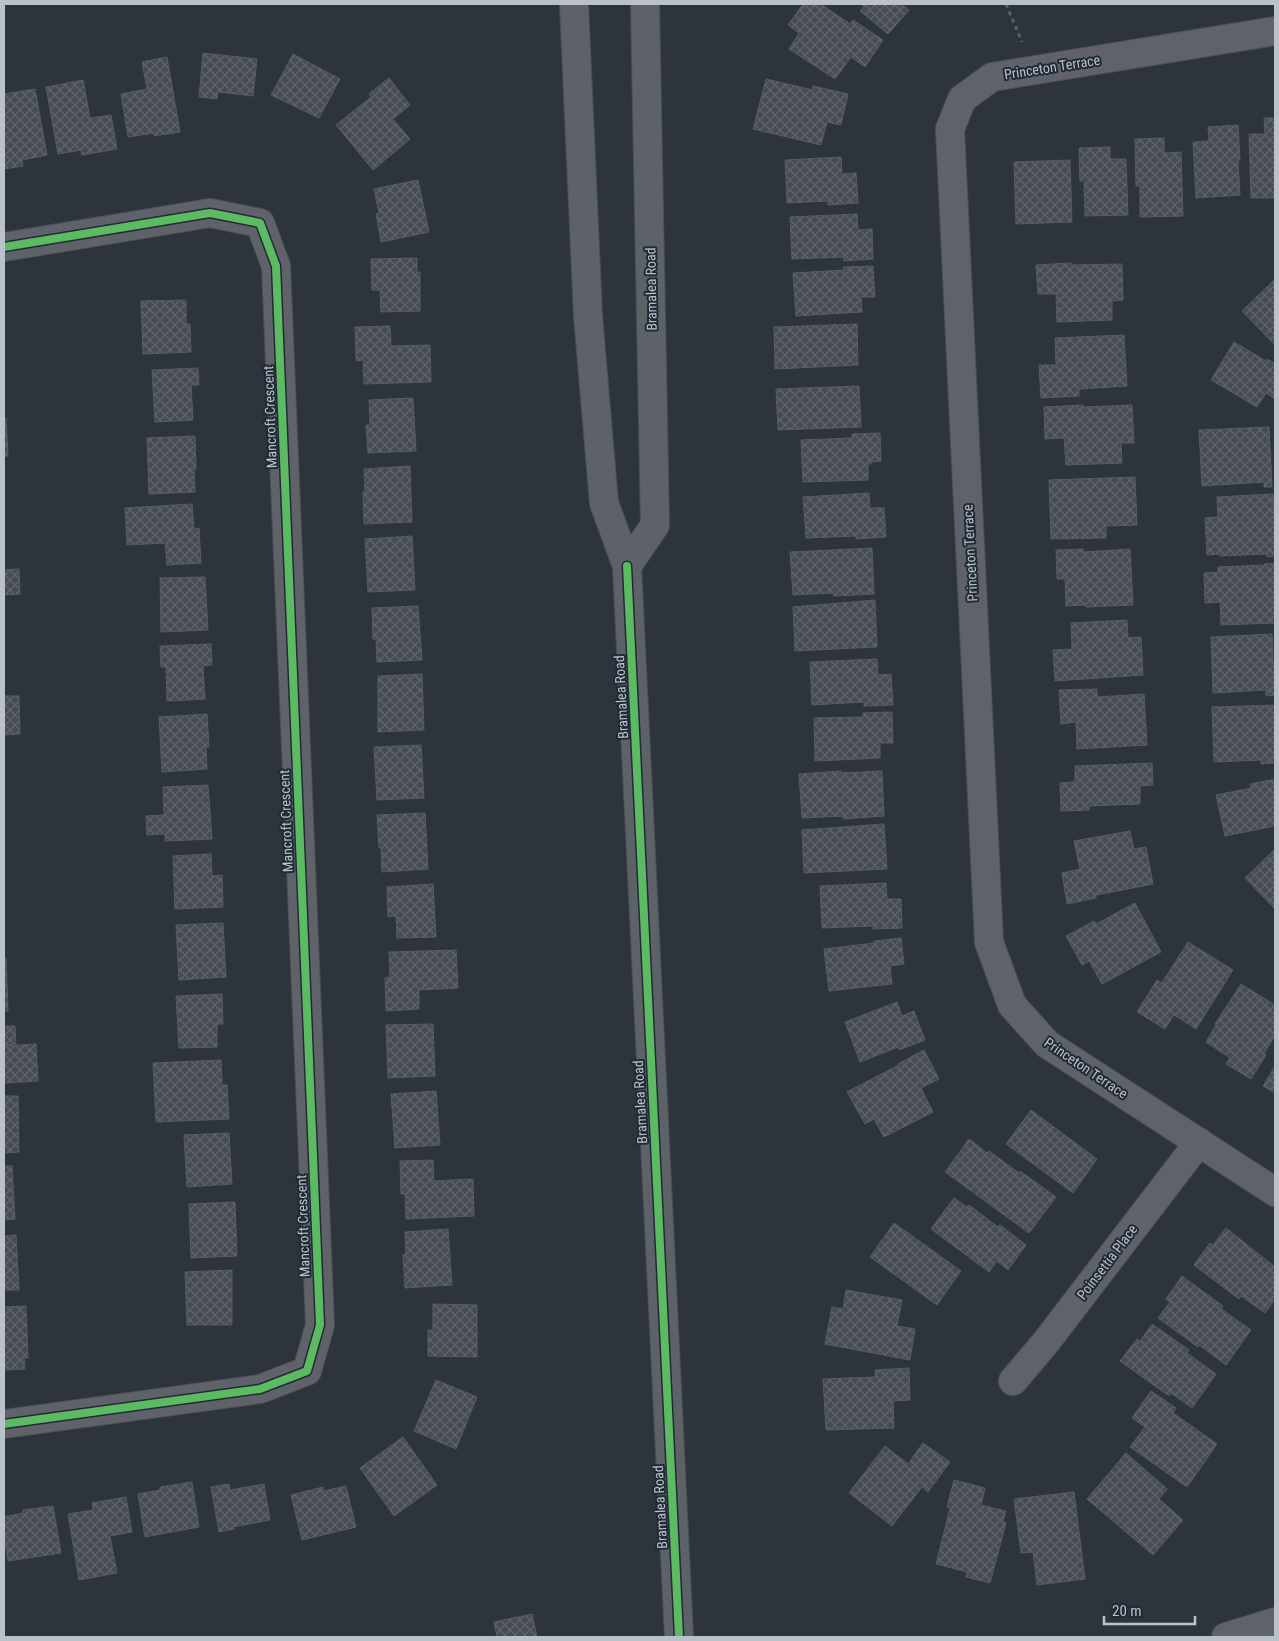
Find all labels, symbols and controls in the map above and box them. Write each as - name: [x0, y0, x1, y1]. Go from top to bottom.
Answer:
- street label: Princeton Terrace: [1003, 51, 1102, 82]
- street label: Bramalea Road: [642, 247, 660, 331]
- street label: Mancroft Crescent: [260, 366, 280, 468]
- street label: Princeton Terrace: [959, 504, 981, 602]
- street label: Bramalea Road: [611, 655, 631, 739]
- street label: Mancroft Crescent: [276, 770, 296, 872]
- street label: Princeton Terrace: [1041, 1034, 1131, 1102]
- street label: Bramalea Road: [630, 1060, 650, 1144]
- street label: Mancroft Crescent: [293, 1175, 313, 1277]
- street label: Poinsettia Place: [1074, 1221, 1141, 1303]
- street label: Bramalea Road: [650, 1465, 670, 1549]
- scale bar: [1104, 1594, 1195, 1626]
- text: 20 m: [1112, 1602, 1142, 1620]

